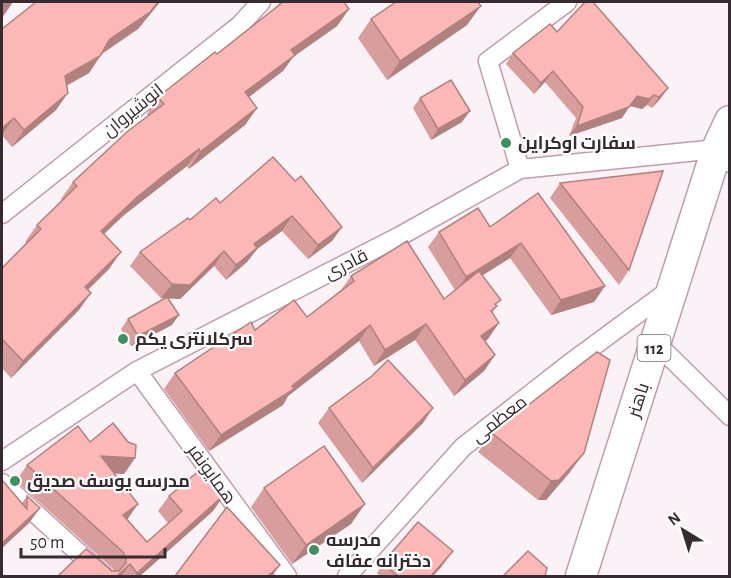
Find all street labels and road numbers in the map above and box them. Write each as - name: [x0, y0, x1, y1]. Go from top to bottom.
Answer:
- street label: انوشیروان: [99, 80, 168, 141]
- street label: قادری: [322, 246, 371, 284]
- road number: 112: [638, 335, 670, 361]
- street label: باهنر: [625, 381, 654, 421]
- street label: معظمی: [469, 393, 531, 448]
- street label: همایونفر: [182, 441, 239, 508]

